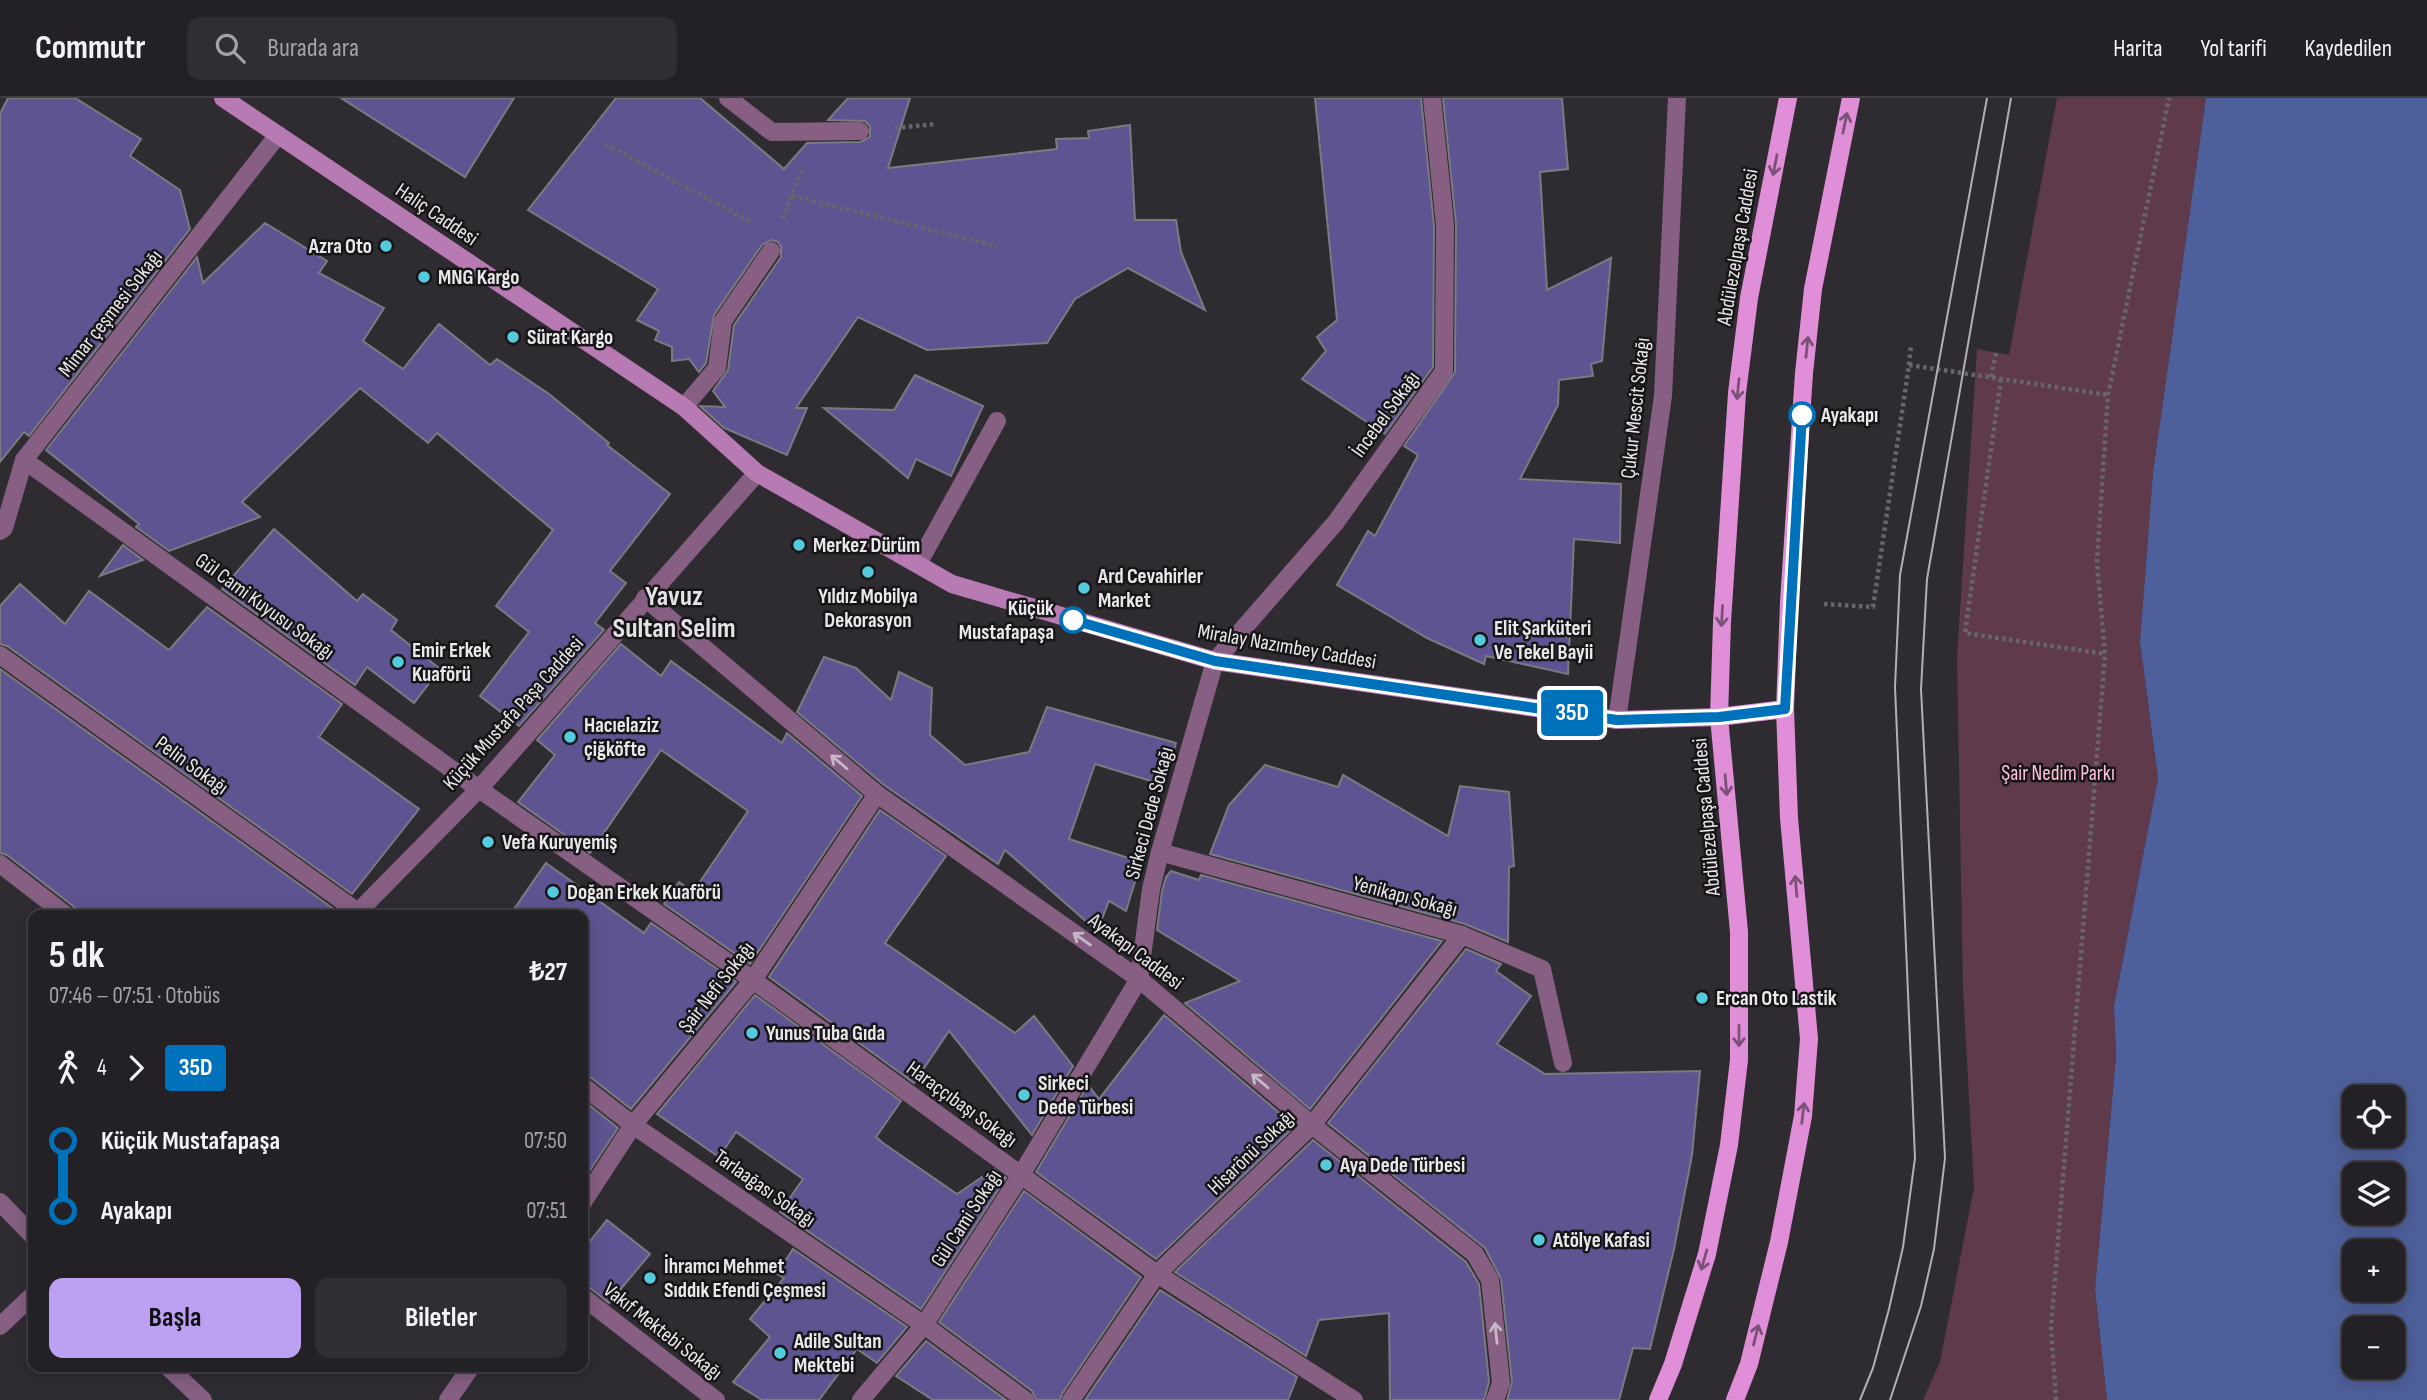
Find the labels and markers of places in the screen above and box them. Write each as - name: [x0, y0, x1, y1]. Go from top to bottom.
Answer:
- place label: Azra Oto: [308, 234, 372, 259]
- marker: Azra Oto: [378, 238, 394, 254]
- place label: MNG Kargo: [438, 265, 519, 290]
- marker: MNG Kargo: [416, 269, 432, 285]
- place label: Sürat Kargo: [527, 325, 613, 350]
- marker: Sürat Kargo: [505, 329, 521, 345]
- marker: Ayakapı: [1789, 402, 1815, 428]
- place label: Ayakapı: [1820, 403, 1878, 428]
- place label: Merkez Dürüm: [813, 533, 920, 558]
- marker: Merkez Dürüm: [791, 537, 807, 553]
- marker: Yıldız Mobilya Dekorasyon: [860, 564, 876, 580]
- place label: Ard Cevahirler Market: [1097, 564, 1204, 613]
- marker: Ard Cevahirler Market: [1076, 580, 1092, 596]
- place label: Yıldız Mobilya Dekorasyon: [818, 584, 918, 633]
- place label: Küçük Mustafapaşa: [959, 596, 1054, 645]
- marker: Küçük Mustafapaşa: [1060, 607, 1086, 633]
- place label: Elit Şarküteri Ve Tekel Bayii: [1494, 616, 1593, 665]
- marker: Elit Şarküteri Ve Tekel Bayii: [1472, 632, 1488, 648]
- place label: Emir Erkek Kuaförü: [412, 638, 491, 687]
- marker: Emir Erkek Kuaförü: [390, 654, 406, 670]
- place label: Hacıelaziz çiğköfte: [584, 713, 659, 762]
- marker: Hacıelaziz çiğköfte: [562, 729, 578, 745]
- place label: Vefa Kuruyemiş: [502, 830, 617, 855]
- marker: Vefa Kuruyemiş: [480, 834, 496, 850]
- place label: Doğan Erkek Kuaförü: [567, 880, 721, 905]
- marker: Doğan Erkek Kuaförü: [545, 884, 561, 900]
- place label: Ercan Oto Lastik: [1716, 986, 1837, 1011]
- marker: Ercan Oto Lastik: [1694, 990, 1710, 1006]
- place label: Yunus Tuba Gıda: [766, 1021, 885, 1046]
- marker: Yunus Tuba Gıda: [744, 1025, 760, 1041]
- place label: Sirkeci Dede Türbesi: [1038, 1071, 1133, 1120]
- marker: Sirkeci Dede Türbesi: [1016, 1087, 1032, 1103]
- place label: Aya Dede Türbesi: [1339, 1153, 1465, 1178]
- marker: Aya Dede Türbesi: [1318, 1157, 1334, 1173]
- place label: Atölye Kafasi: [1552, 1228, 1650, 1253]
- marker: Atölye Kafasi: [1531, 1232, 1547, 1248]
- place label: İhramcı Mehmet Sıddık Efendi Çeşmesi: [664, 1254, 826, 1303]
- marker: İhramcı Mehmet Sıddık Efendi Çeşmesi: [642, 1270, 658, 1286]
- place label: Adile Sultan Mektebi: [793, 1329, 882, 1378]
- marker: Adile Sultan Mektebi: [772, 1345, 788, 1361]

